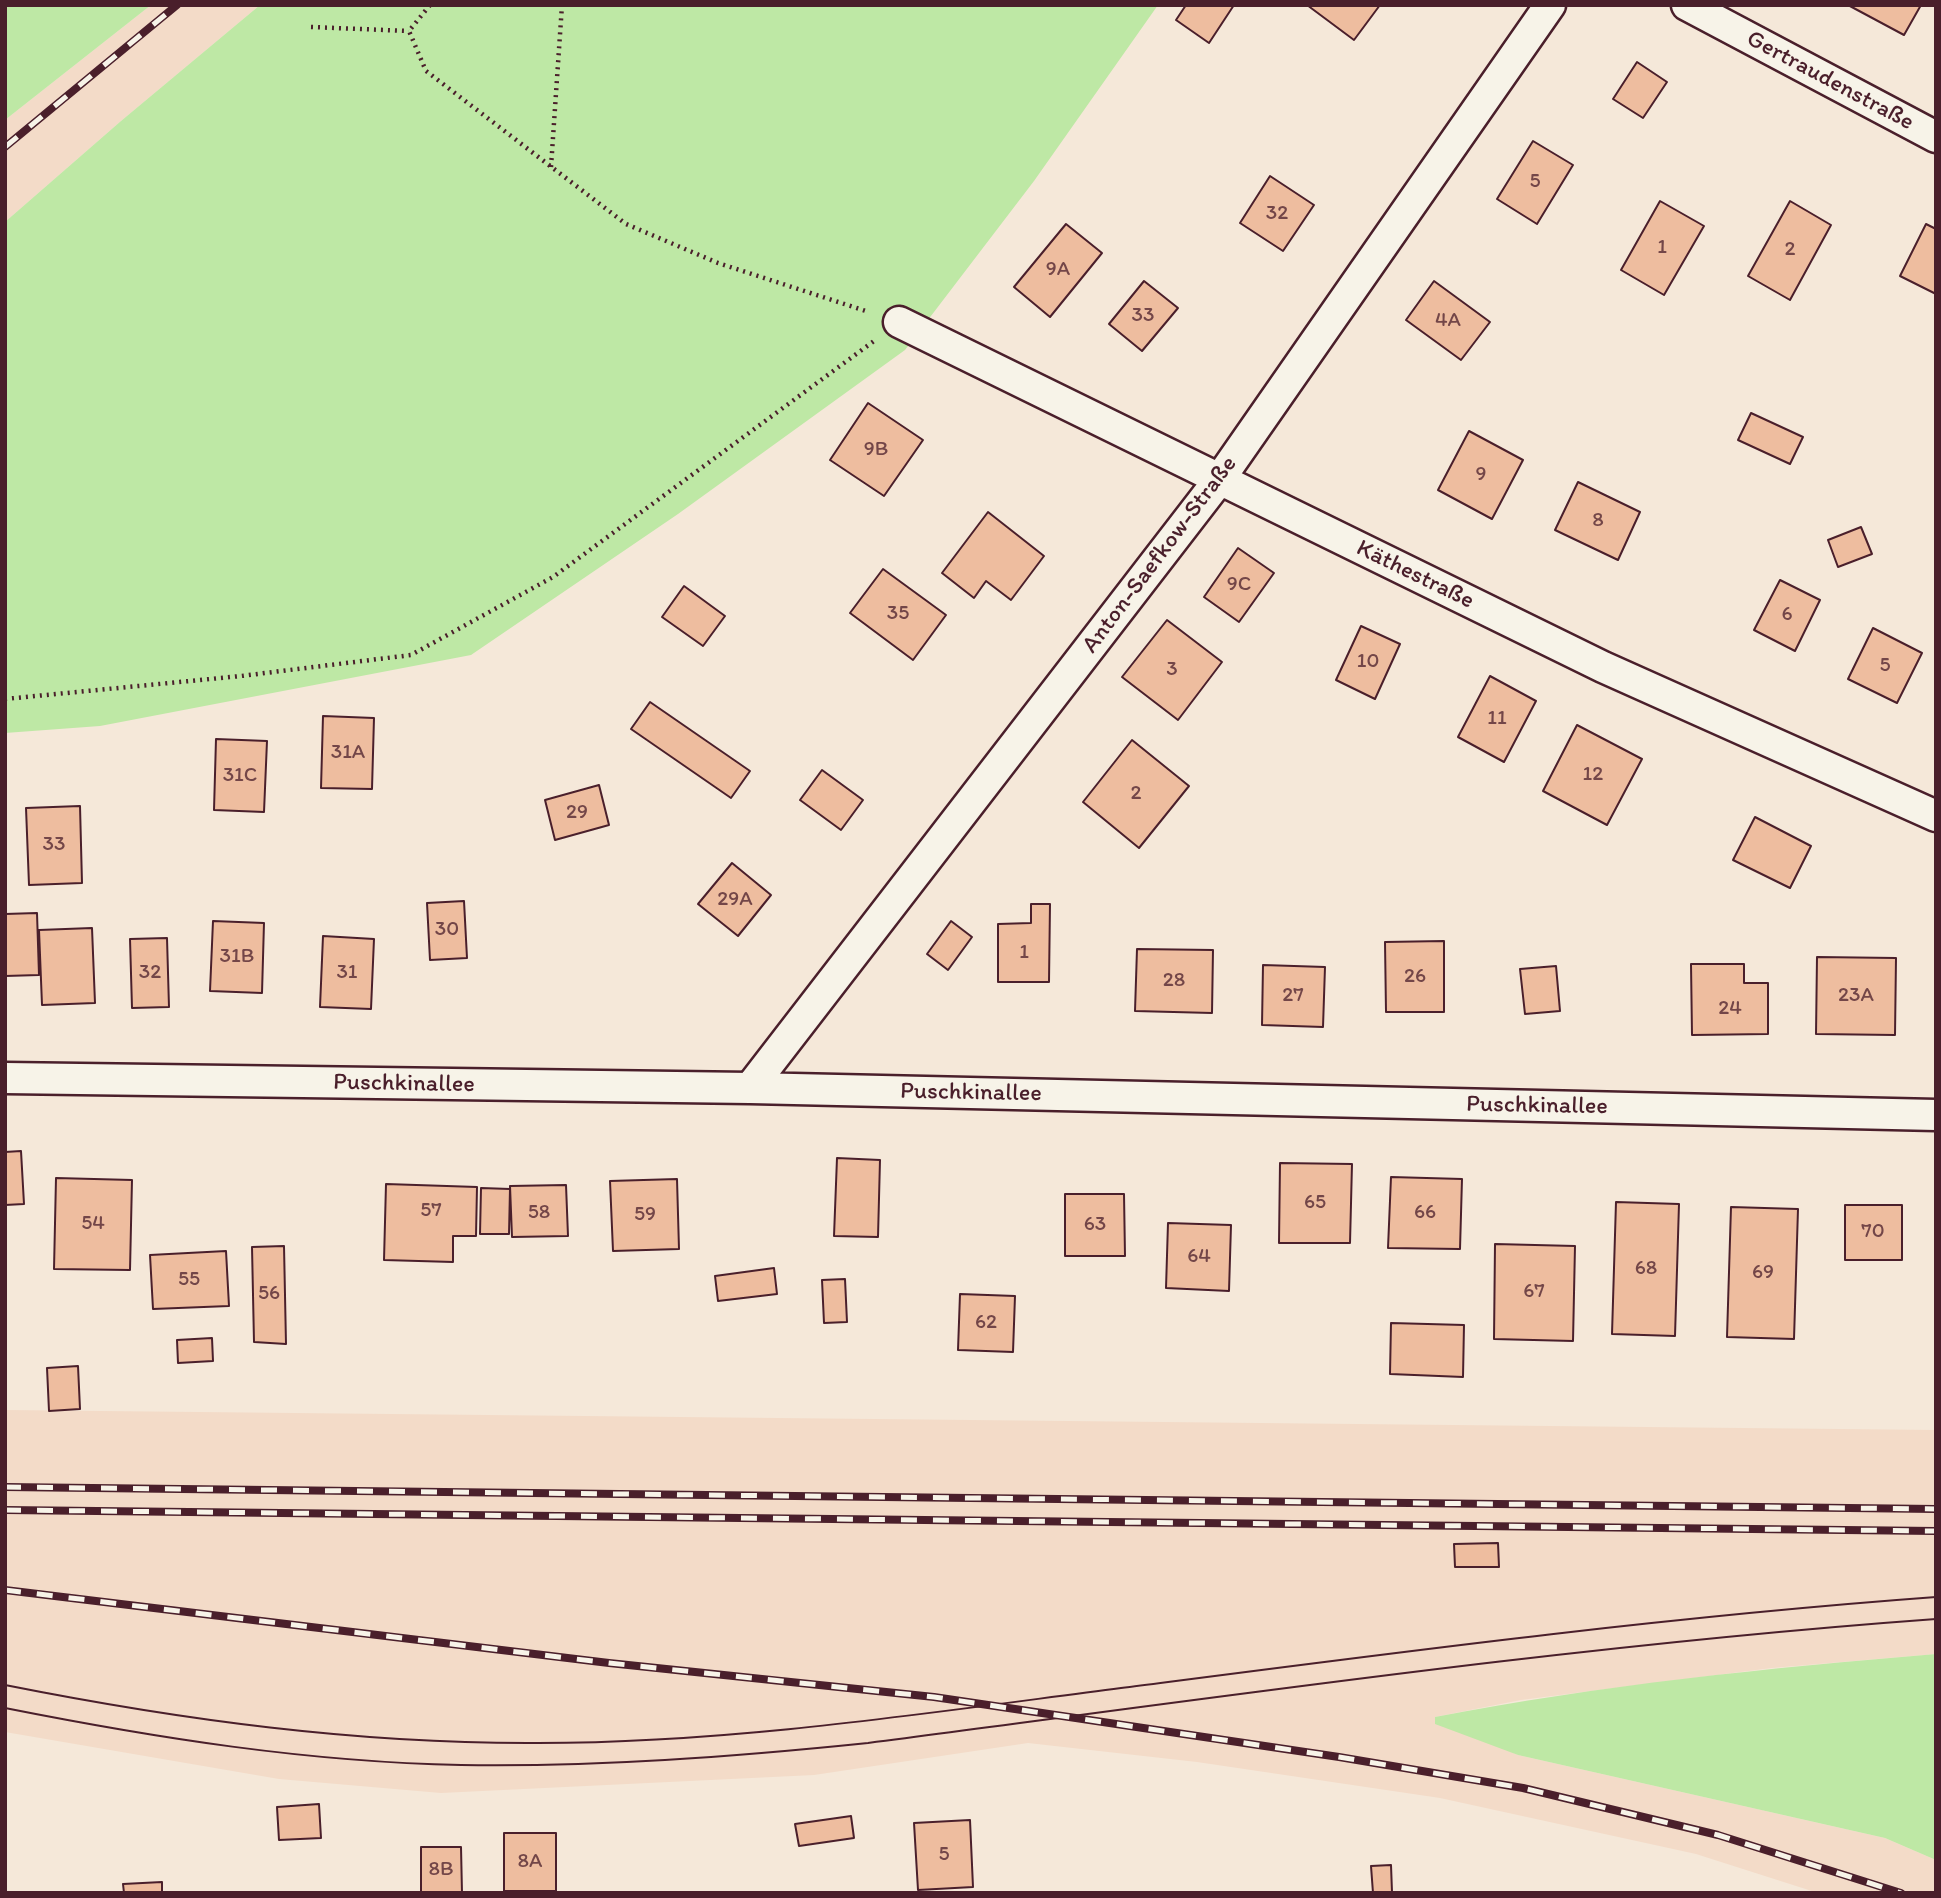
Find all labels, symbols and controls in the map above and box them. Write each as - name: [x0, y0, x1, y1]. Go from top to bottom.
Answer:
- street label: Gertraudenstraße: [1741, 25, 1919, 137]
- house number: 5: [1529, 169, 1541, 195]
- house number: 32: [1266, 201, 1288, 227]
- house number: 1: [1657, 235, 1667, 261]
- house number: 2: [1784, 237, 1796, 263]
- house number: 9A: [1046, 257, 1070, 283]
- house number: 33: [1132, 303, 1154, 329]
- house number: 4A: [1435, 308, 1461, 334]
- house number: 9B: [864, 437, 888, 463]
- street label: Anton-Saefkow-Straße: [1076, 451, 1244, 659]
- house number: 9: [1476, 462, 1486, 488]
- house number: 8: [1592, 508, 1604, 534]
- street label: Käthestraße: [1351, 534, 1479, 616]
- house number: 9C: [1227, 572, 1251, 598]
- house number: 35: [887, 601, 909, 627]
- house number: 6: [1781, 602, 1793, 628]
- house number: 10: [1357, 649, 1379, 675]
- house number: 5: [1879, 653, 1891, 679]
- house number: 3: [1166, 657, 1178, 683]
- house number: 11: [1487, 706, 1507, 732]
- house number: 31A: [331, 740, 365, 766]
- house number: 12: [1583, 762, 1603, 788]
- house number: 31C: [223, 763, 257, 789]
- house number: 2: [1130, 781, 1142, 807]
- house number: 29: [566, 800, 588, 826]
- house number: 33: [43, 832, 65, 858]
- house number: 29A: [717, 887, 753, 913]
- house number: 30: [435, 917, 459, 943]
- house number: 1: [1019, 940, 1029, 966]
- house number: 31B: [220, 944, 254, 970]
- house number: 32: [139, 960, 161, 986]
- house number: 31: [336, 960, 358, 986]
- house number: 26: [1404, 964, 1426, 990]
- house number: 28: [1163, 968, 1185, 994]
- house number: 27: [1282, 983, 1304, 1009]
- house number: 23A: [1838, 983, 1874, 1009]
- house number: 24: [1718, 996, 1742, 1022]
- street label: Puschkinallee: [333, 1068, 475, 1100]
- street label: Puschkinallee: [900, 1077, 1042, 1109]
- street label: Puschkinallee: [1466, 1090, 1608, 1122]
- house number: 65: [1304, 1190, 1326, 1216]
- house number: 57: [420, 1198, 442, 1224]
- house number: 58: [528, 1200, 550, 1226]
- house number: 66: [1414, 1200, 1436, 1226]
- house number: 59: [634, 1202, 656, 1228]
- house number: 54: [81, 1211, 105, 1237]
- house number: 63: [1084, 1212, 1106, 1238]
- house number: 70: [1861, 1219, 1885, 1245]
- house number: 64: [1187, 1244, 1211, 1270]
- house number: 68: [1635, 1256, 1657, 1282]
- house number: 69: [1752, 1260, 1774, 1286]
- house number: 55: [178, 1267, 200, 1293]
- house number: 67: [1523, 1279, 1545, 1305]
- house number: 56: [258, 1281, 280, 1307]
- house number: 62: [975, 1310, 997, 1336]
- house number: 5: [938, 1842, 950, 1868]
- house number: 8A: [518, 1849, 542, 1875]
- house number: 8B: [428, 1857, 454, 1883]

